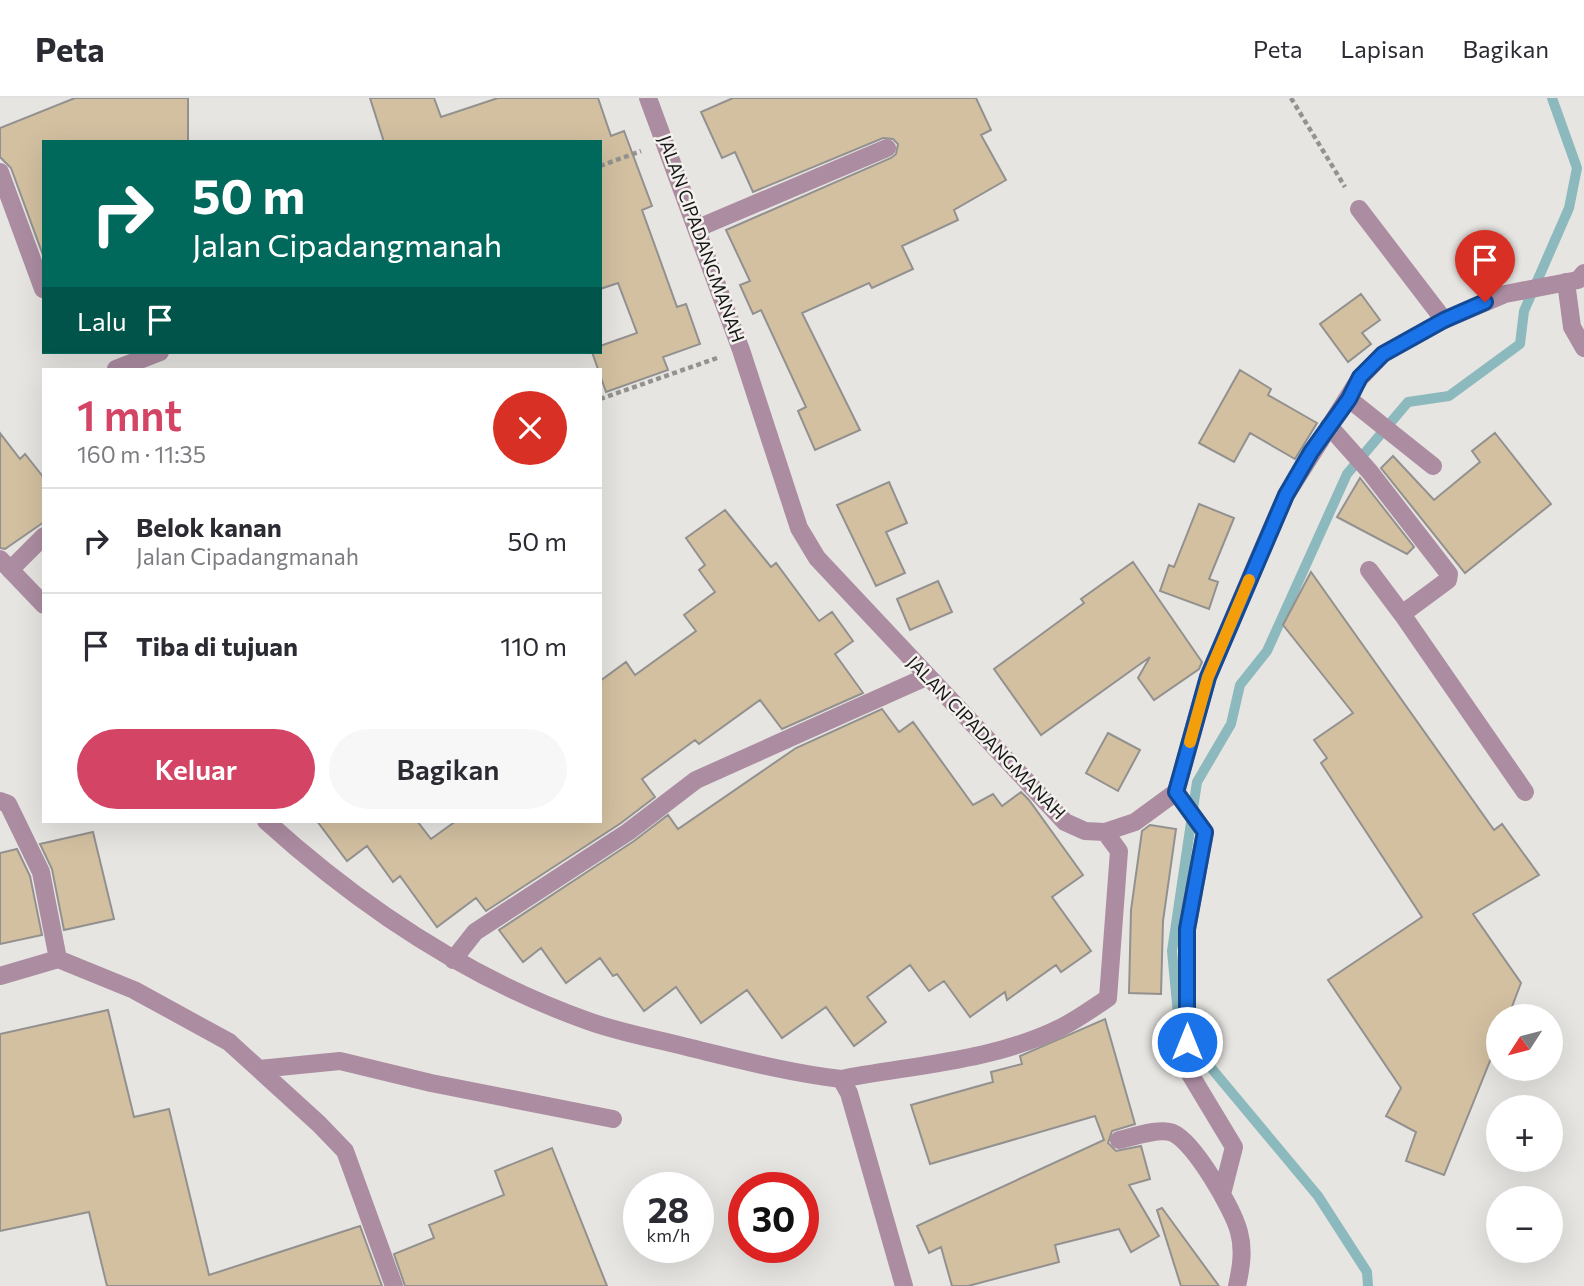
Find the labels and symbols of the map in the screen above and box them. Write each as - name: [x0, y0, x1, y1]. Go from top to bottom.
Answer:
- street label: JALAN CIPADANGMANAH: [654, 132, 750, 345]
- pin: [1455, 230, 1515, 302]
- street label: JALAN CIPADANGMANAH: [903, 651, 1071, 824]
- north arrow: [1486, 1004, 1563, 1082]
- position arrow: [1150, 1005, 1224, 1079]
- speed limit sign: 30: [728, 1172, 819, 1263]

